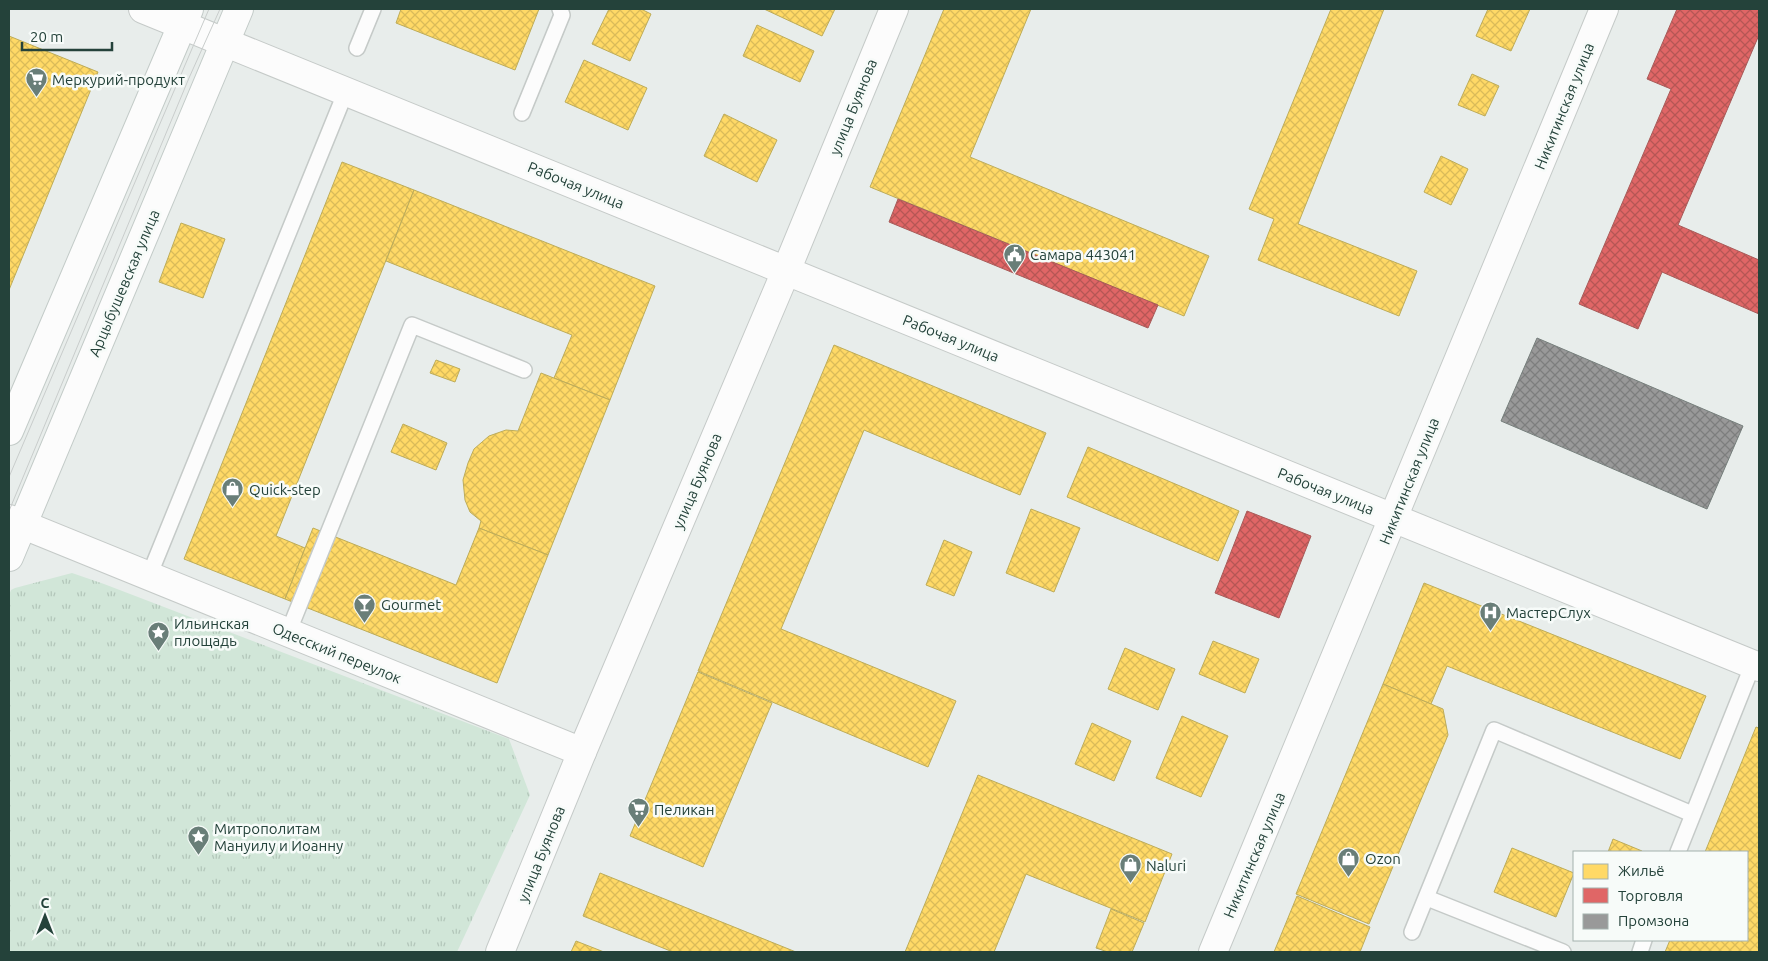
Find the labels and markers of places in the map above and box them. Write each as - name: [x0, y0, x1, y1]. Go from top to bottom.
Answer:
- supermarket icon: Меркурий-продукт: [24, 67, 48, 98]
- place label: Меркурий-продукт: [52, 71, 185, 88]
- public building icon: Самара 443041: [1002, 242, 1026, 273]
- place label: Самара 443041: [1030, 246, 1136, 263]
- shop icon: Quick-step: [221, 477, 245, 508]
- place label: Quick-step: [249, 481, 321, 498]
- bar icon: Gourmet: [353, 592, 377, 623]
- place label: Gourmet: [381, 596, 441, 613]
- hospital icon: МастерСлух: [1478, 600, 1502, 631]
- place label: МастерСлух: [1506, 604, 1591, 621]
- place label: Ильинская площадь: [174, 615, 249, 649]
- place icon: Ильинская площадь: [146, 620, 170, 651]
- supermarket icon: Пеликан: [626, 797, 650, 828]
- place label: Пеликан: [654, 801, 714, 818]
- place label: Митрополитам Мануилу и Иоанну: [214, 820, 343, 854]
- place icon: Митрополитам Мануилу и Иоанну: [186, 825, 210, 856]
- shop icon: Ozon: [1337, 846, 1361, 877]
- place label: Ozon: [1365, 850, 1401, 867]
- shop icon: Naluri: [1118, 853, 1142, 884]
- place label: Naluri: [1146, 857, 1186, 874]

